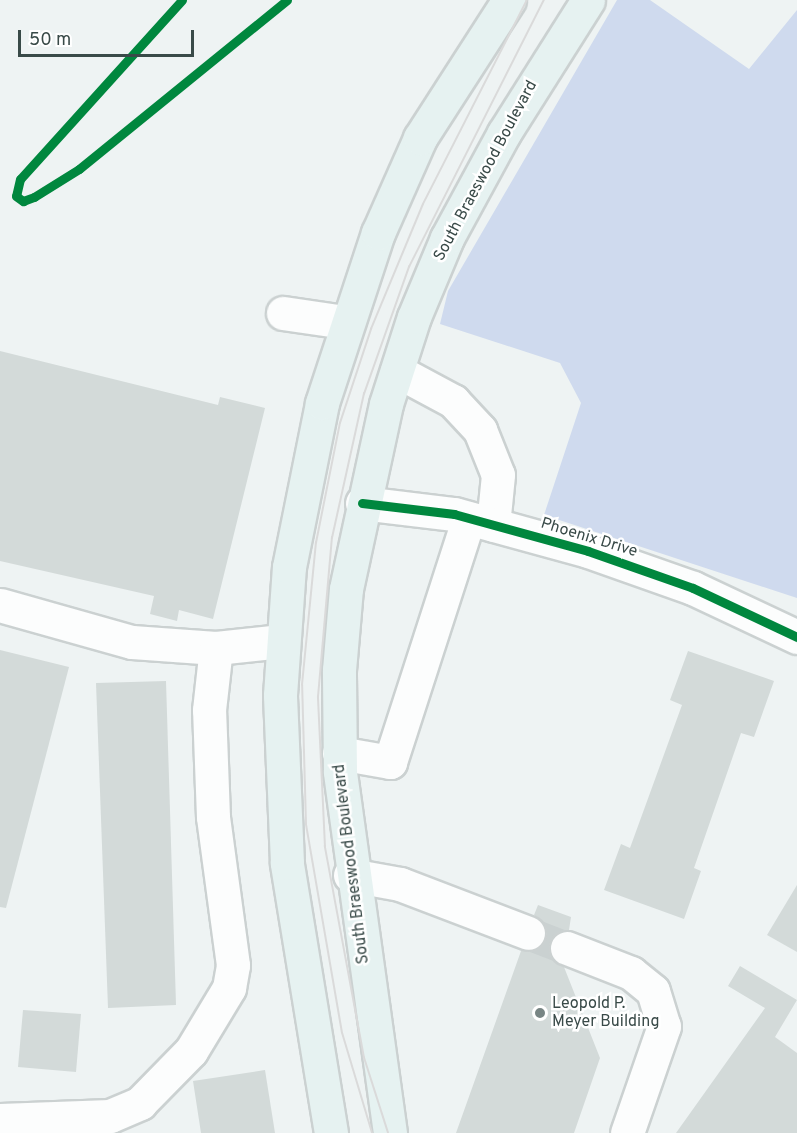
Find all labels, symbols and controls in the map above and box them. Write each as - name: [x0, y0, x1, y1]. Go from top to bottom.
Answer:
- scale bar: [21, 18, 196, 56]
- text: 50 m: [29, 29, 71, 52]
- street label: South Braeswood Boulevard: [430, 78, 542, 264]
- street label: Phoenix Drive: [538, 514, 640, 562]
- street label: South Braeswood Boulevard: [330, 763, 374, 965]
- place label: Leopold P. Meyer Building: [552, 994, 659, 1032]
- marker: Leopold P. Meyer Building: [533, 1006, 547, 1020]

